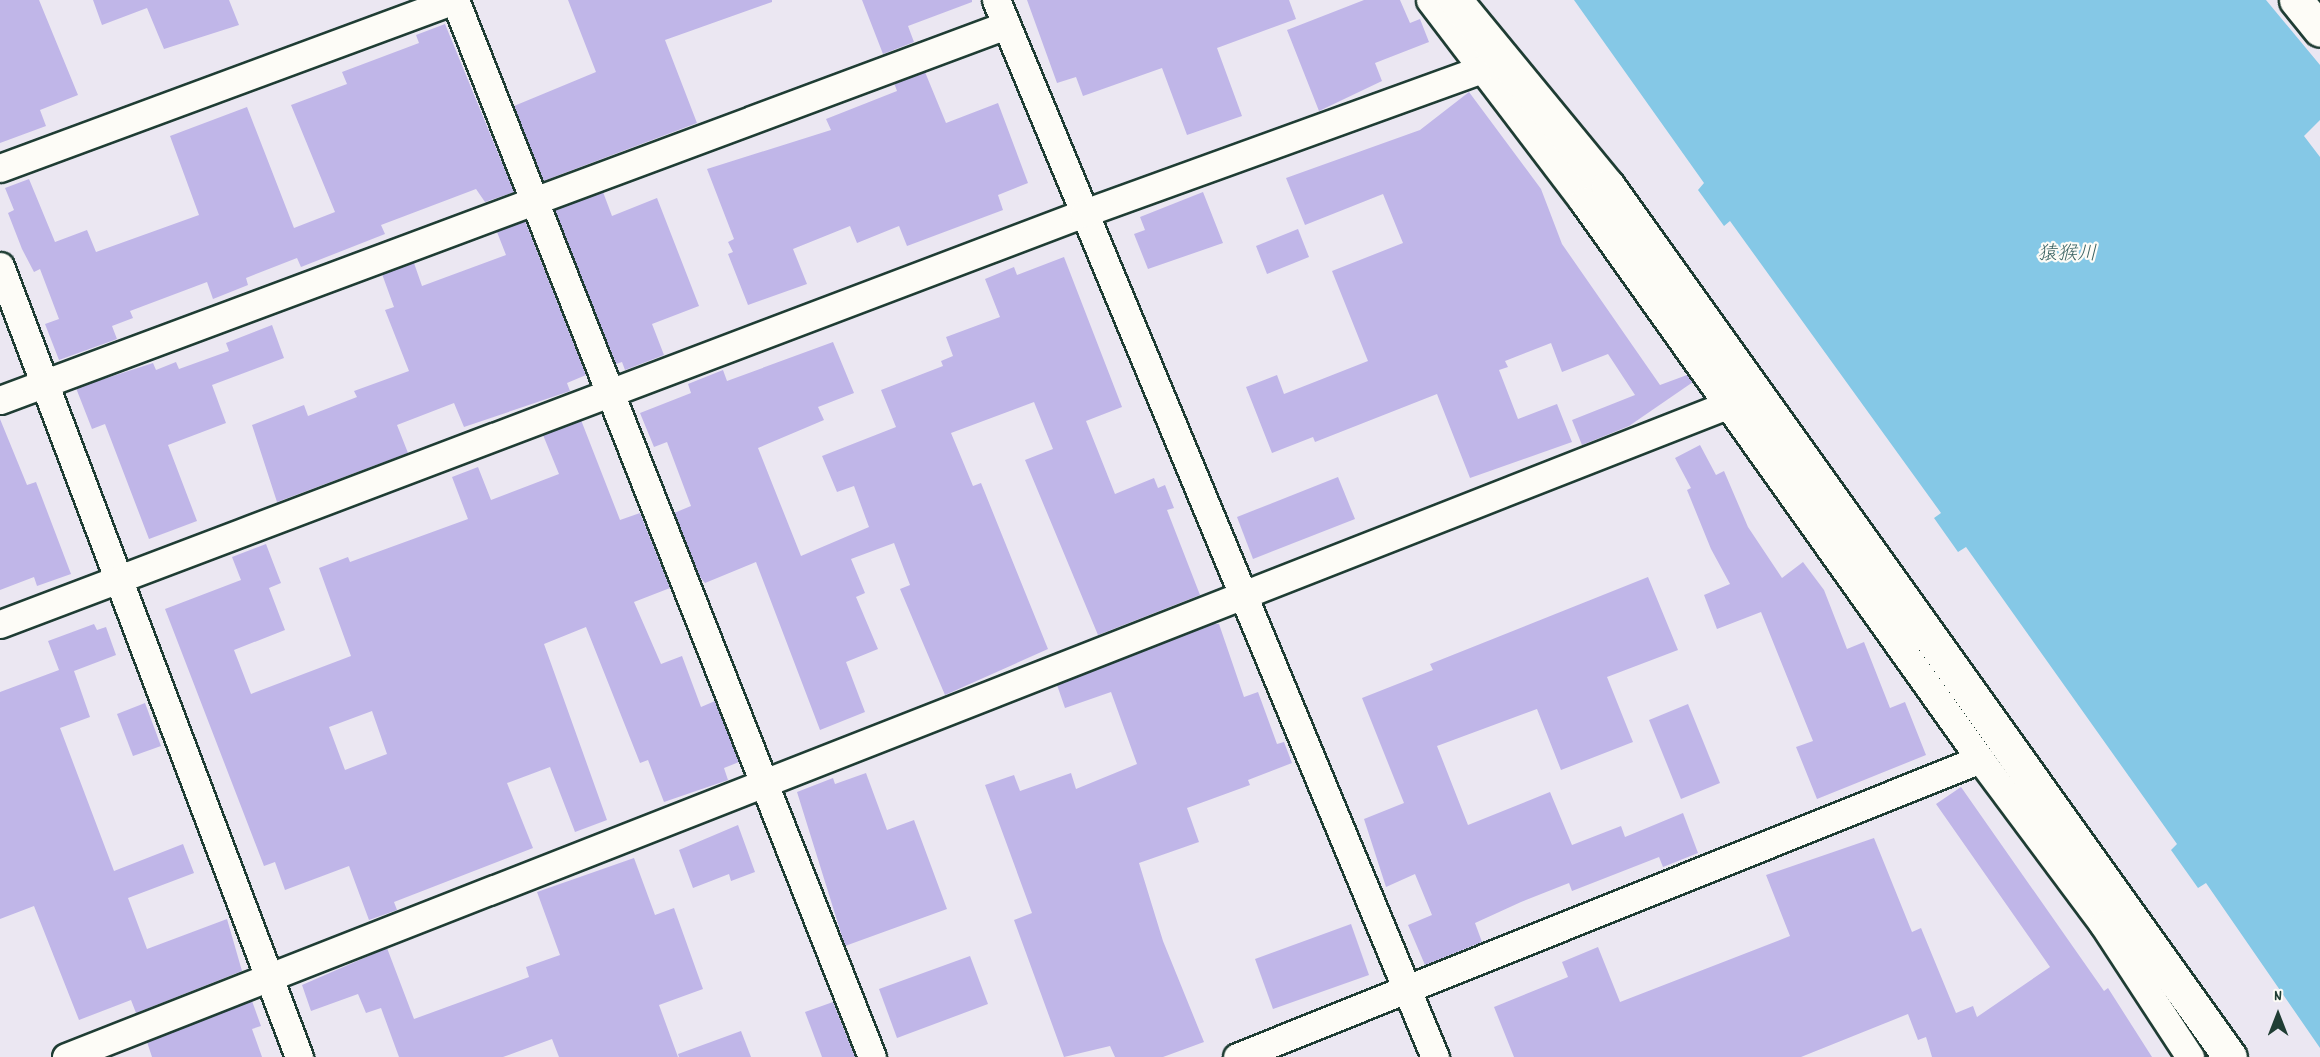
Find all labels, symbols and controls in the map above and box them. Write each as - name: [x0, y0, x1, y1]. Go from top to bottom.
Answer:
- water label: 猿猴川: [2037, 243, 2097, 267]
- north arrow: [2248, 985, 2308, 1045]
- text: N: [2274, 985, 2282, 1008]

